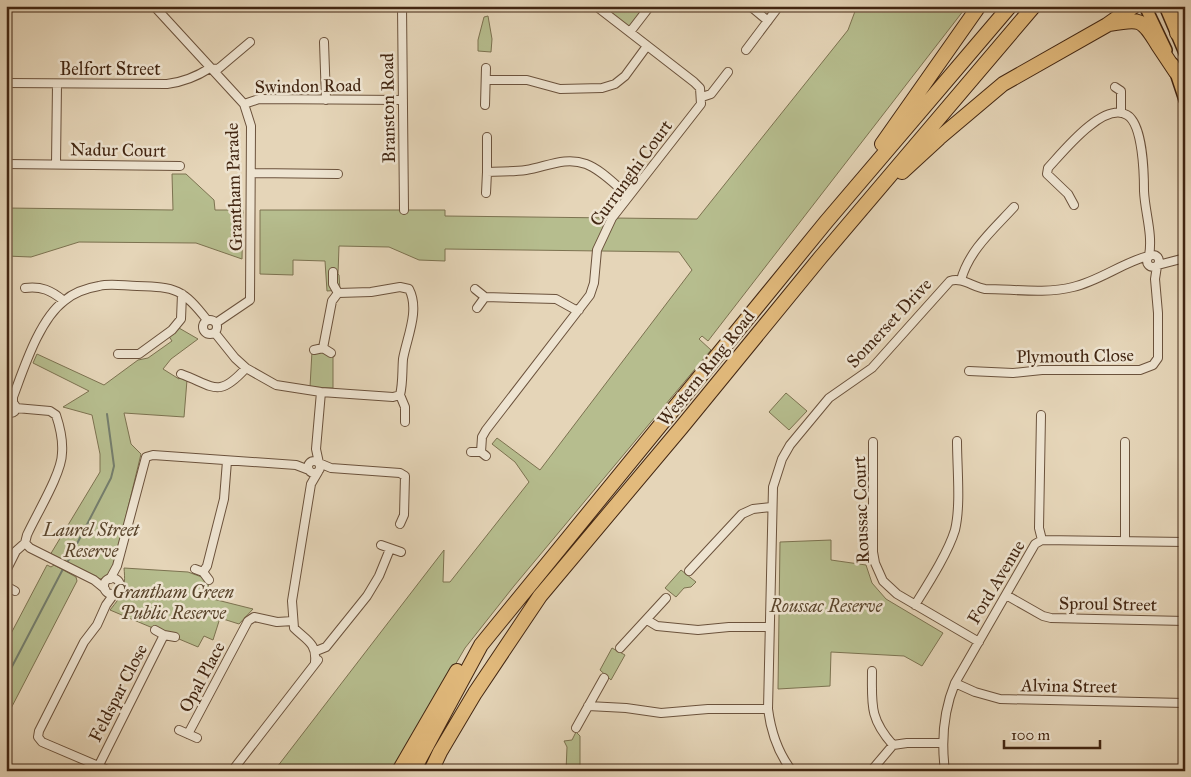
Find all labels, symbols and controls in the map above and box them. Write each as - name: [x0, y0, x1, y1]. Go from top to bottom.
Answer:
- street label: Branston Road: [376, 53, 400, 163]
- street label: Belfort Street: [59, 58, 161, 80]
- street label: Swindon Road: [254, 74, 362, 98]
- street label: Currunghi Court: [585, 115, 678, 231]
- street label: Grantham Parade: [221, 122, 247, 252]
- street label: Nadur Court: [70, 138, 167, 162]
- street label: Somerset Drive: [842, 274, 936, 372]
- street label: Western Ring Road: [653, 306, 760, 431]
- street label: Plymouth Close: [1016, 344, 1134, 368]
- street label: Roussac Court: [848, 455, 874, 564]
- park label: Laurel Street Reserve: [42, 519, 140, 562]
- street label: Ford Avenue: [962, 536, 1030, 628]
- park label: Grantham Green Public Reserve: [112, 581, 234, 624]
- street label: Sproul Street: [1059, 592, 1158, 616]
- park label: Roussac Reserve: [769, 595, 883, 617]
- street label: Opal Place: [174, 638, 230, 716]
- street label: Feldspar Close: [84, 640, 152, 746]
- street label: Alvina Street: [1020, 674, 1118, 698]
- scale bar: [1004, 717, 1100, 749]
- text: 100 m: [1011, 726, 1051, 744]

